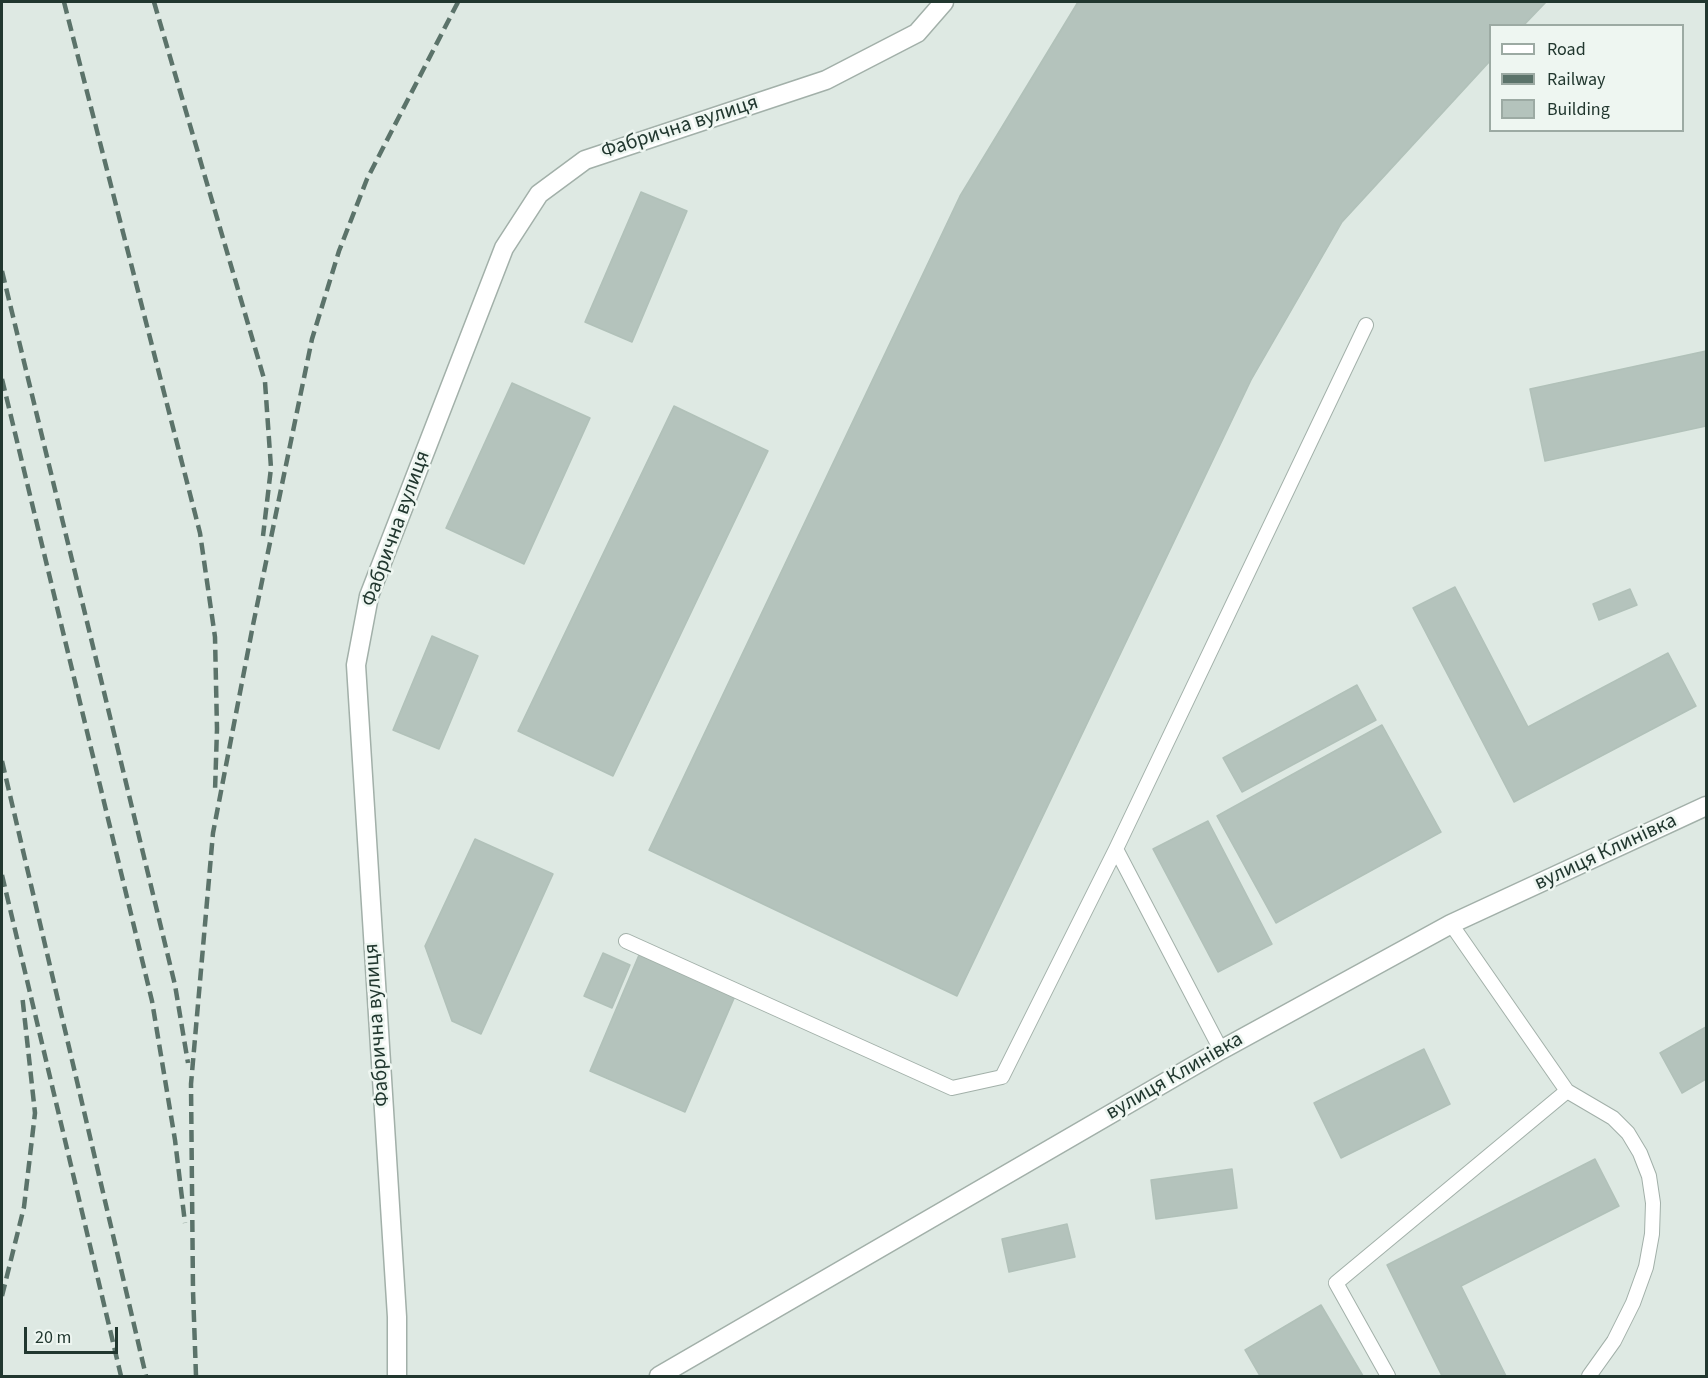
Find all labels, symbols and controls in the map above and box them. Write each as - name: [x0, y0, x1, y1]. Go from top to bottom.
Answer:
- legend: [1489, 24, 1684, 132]
- text: Road: [1547, 37, 1586, 62]
- text: Railway: [1547, 67, 1606, 92]
- street label: Фабрична вулиця: [598, 91, 762, 165]
- text: Building: [1547, 97, 1610, 122]
- street label: Фабрична вулиця: [357, 448, 437, 610]
- street label: вулиця Клинівка: [1531, 809, 1681, 897]
- street label: Фабрична вулиця: [360, 943, 396, 1107]
- street label: вулиця Клинівка: [1102, 1028, 1248, 1126]
- scale bar: [27, 1315, 122, 1353]
- text: 20 m: [35, 1325, 71, 1350]

